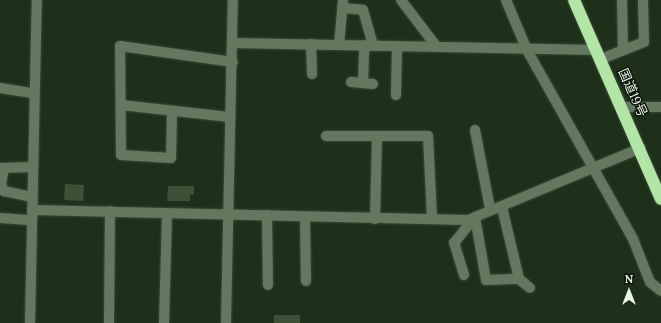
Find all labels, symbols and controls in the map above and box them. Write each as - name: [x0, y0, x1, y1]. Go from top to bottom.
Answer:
- street label: 国道19号: [614, 66, 650, 120]
- north arrow: [609, 271, 649, 311]
- text: N: [625, 272, 633, 286]

